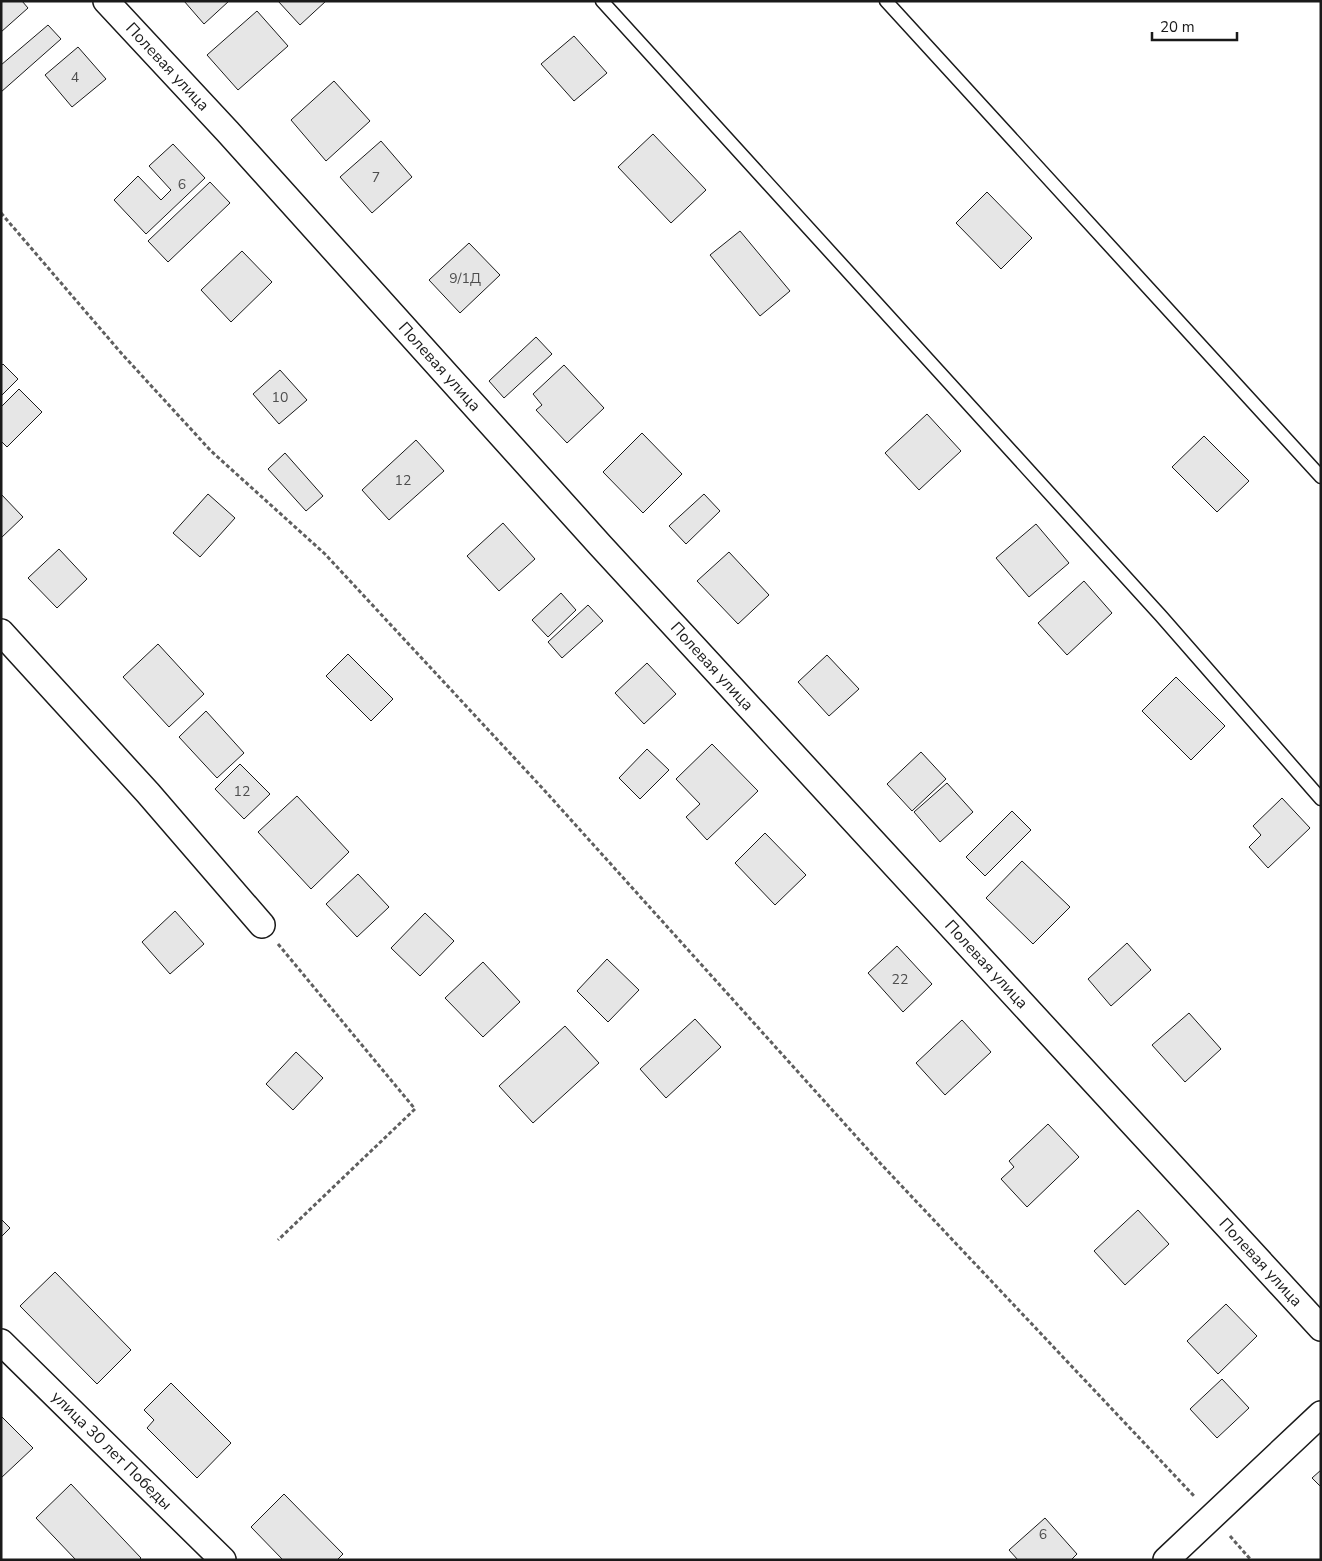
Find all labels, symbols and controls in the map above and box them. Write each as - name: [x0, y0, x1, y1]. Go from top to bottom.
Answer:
- scale bar: [1152, 10, 1237, 42]
- text: 20 m: [1160, 17, 1195, 37]
- street label: Полевая улица: [121, 18, 214, 116]
- house number: 4: [71, 68, 79, 87]
- house number: 7: [372, 168, 380, 187]
- house number: 6: [178, 175, 186, 194]
- house number: 9/1Д: [449, 269, 481, 288]
- street label: Полевая улица: [393, 317, 486, 416]
- house number: 10: [272, 388, 288, 407]
- house number: 12: [395, 471, 411, 490]
- street label: Полевая улица: [665, 617, 758, 716]
- house number: 12: [234, 782, 250, 801]
- street label: Полевая улица: [940, 915, 1033, 1014]
- house number: 22: [892, 970, 908, 989]
- street label: Полевая улица: [1214, 1213, 1307, 1312]
- street label: улица 30 лет Победы: [46, 1386, 177, 1515]
- house number: 6: [1039, 1525, 1047, 1544]

